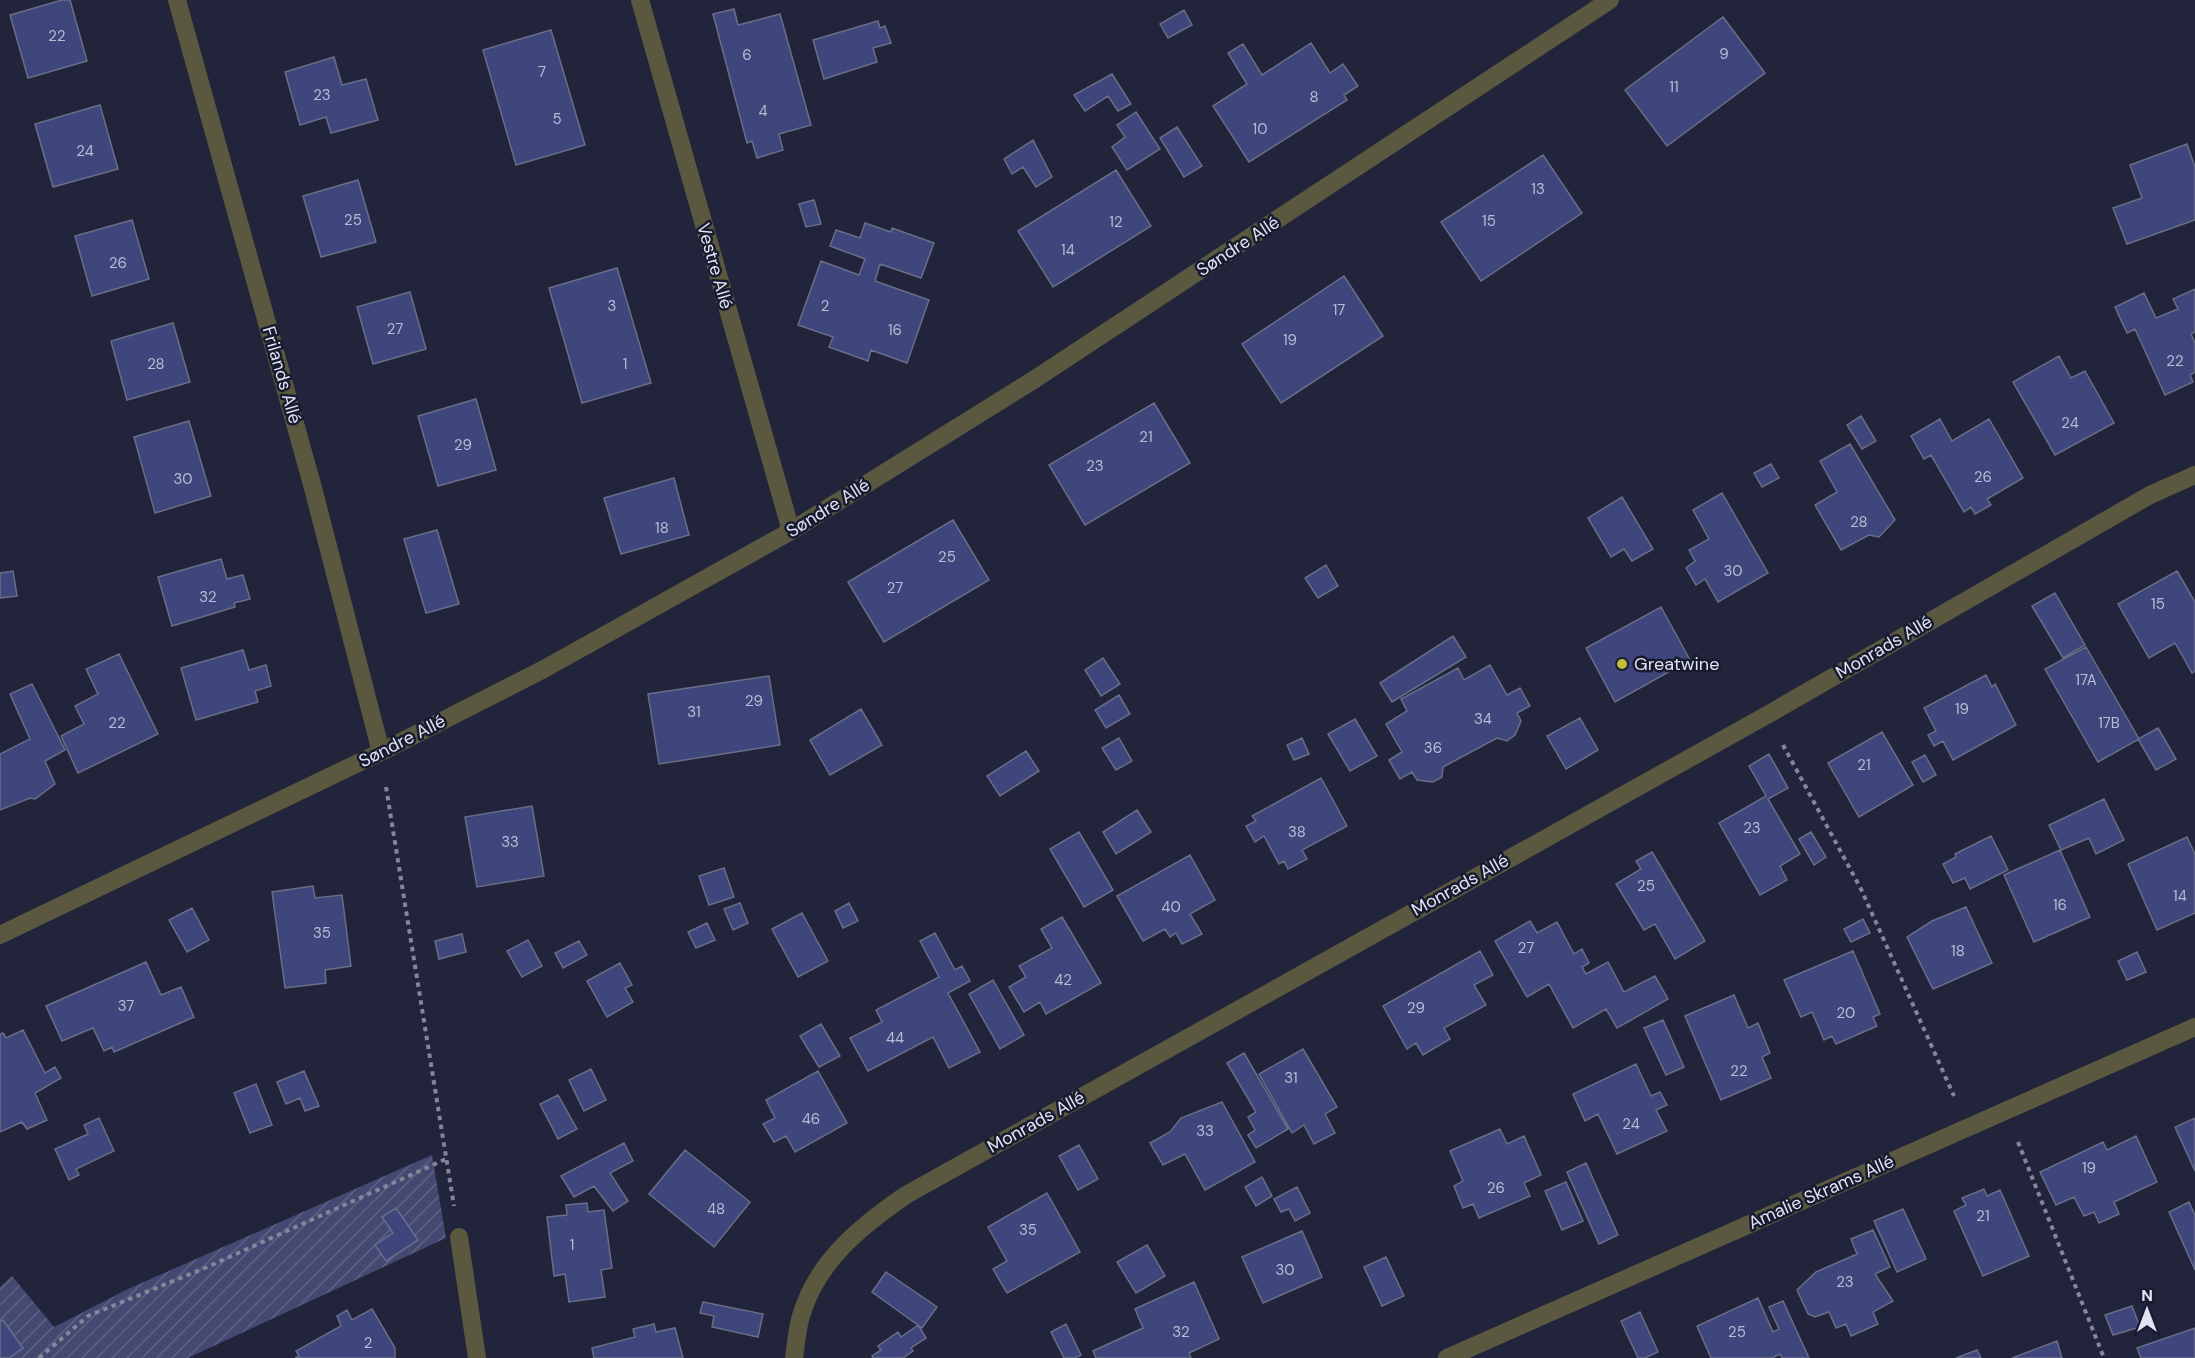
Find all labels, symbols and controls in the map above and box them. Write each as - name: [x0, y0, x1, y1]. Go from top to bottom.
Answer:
- house number: 22: [48, 26, 66, 46]
- house number: 9: [1719, 44, 1729, 64]
- house number: 6: [742, 45, 752, 65]
- house number: 7: [538, 62, 546, 82]
- house number: 11: [1669, 77, 1679, 97]
- house number: 23: [313, 85, 331, 105]
- house number: 8: [1309, 87, 1319, 107]
- house number: 4: [758, 101, 768, 121]
- house number: 5: [552, 109, 562, 129]
- house number: 10: [1253, 119, 1267, 139]
- house number: 24: [76, 141, 94, 161]
- house number: 13: [1531, 179, 1545, 199]
- house number: 25: [344, 210, 362, 230]
- street label: Søndre Allé: [1192, 210, 1284, 282]
- house number: 15: [1482, 211, 1496, 231]
- house number: 12: [1109, 212, 1123, 232]
- street label: Vestre Allé: [691, 220, 739, 312]
- house number: 14: [1061, 240, 1075, 260]
- house number: 26: [109, 253, 127, 273]
- house number: 3: [608, 296, 616, 316]
- house number: 2: [821, 296, 829, 316]
- house number: 17: [1333, 300, 1345, 320]
- house number: 27: [387, 319, 403, 339]
- house number: 16: [888, 320, 902, 340]
- street label: Frilands Allé: [257, 324, 307, 426]
- house number: 19: [1283, 330, 1297, 350]
- house number: 22: [2166, 351, 2184, 371]
- house number: 28: [147, 354, 165, 374]
- house number: 1: [623, 354, 627, 374]
- house number: 24: [2061, 413, 2079, 433]
- house number: 21: [1139, 427, 1153, 447]
- house number: 29: [454, 435, 472, 455]
- house number: 23: [1086, 456, 1104, 476]
- house number: 26: [1974, 467, 1992, 487]
- house number: 30: [173, 469, 193, 489]
- street label: Søndre Allé: [782, 473, 874, 543]
- house number: 28: [1850, 512, 1868, 532]
- house number: 18: [655, 518, 669, 538]
- house number: 25: [938, 547, 956, 567]
- house number: 30: [1723, 561, 1743, 581]
- house number: 27: [887, 578, 903, 598]
- house number: 32: [199, 587, 217, 607]
- house number: 15: [2151, 594, 2165, 614]
- street label: Monrads Allé: [1831, 610, 1937, 684]
- place label: Greatwine: [1634, 652, 1719, 676]
- marker: Greatwine: [1615, 657, 1629, 671]
- house number: 17A: [2075, 670, 2097, 690]
- house number: 29: [745, 691, 763, 711]
- house number: 19: [1955, 699, 1969, 719]
- house number: 31: [687, 702, 701, 722]
- street label: Søndre Allé: [355, 709, 449, 773]
- house number: 34: [1474, 709, 1492, 729]
- house number: 22: [108, 713, 126, 733]
- house number: 17B: [2098, 713, 2120, 733]
- house number: 36: [1424, 738, 1442, 758]
- house number: 21: [1857, 755, 1871, 775]
- house number: 23: [1743, 818, 1761, 838]
- house number: 38: [1288, 822, 1306, 842]
- house number: 33: [501, 832, 519, 852]
- street label: Monrads Allé: [1407, 848, 1513, 922]
- house number: 25: [1637, 876, 1655, 896]
- house number: 14: [2173, 886, 2187, 906]
- house number: 16: [2053, 895, 2067, 915]
- house number: 40: [1161, 897, 1181, 917]
- house number: 35: [313, 923, 331, 943]
- house number: 27: [1518, 938, 1534, 958]
- house number: 18: [1951, 941, 1965, 961]
- house number: 42: [1054, 970, 1072, 990]
- house number: 37: [118, 996, 134, 1016]
- house number: 29: [1407, 998, 1425, 1018]
- house number: 20: [1837, 1003, 1855, 1023]
- house number: 44: [886, 1028, 904, 1048]
- house number: 22: [1730, 1061, 1748, 1081]
- house number: 31: [1284, 1068, 1298, 1088]
- street label: Monrads Allé: [983, 1085, 1089, 1159]
- house number: 46: [802, 1109, 820, 1129]
- house number: 24: [1622, 1114, 1640, 1134]
- house number: 33: [1196, 1121, 1214, 1141]
- street label: Amalie Skrams Allé: [1744, 1149, 1898, 1235]
- house number: 19: [2082, 1158, 2096, 1178]
- house number: 26: [1487, 1178, 1505, 1198]
- house number: 48: [707, 1199, 725, 1219]
- house number: 21: [1976, 1206, 1990, 1226]
- house number: 35: [1019, 1220, 1037, 1240]
- house number: 1: [570, 1235, 574, 1255]
- house number: 30: [1275, 1260, 1295, 1280]
- house number: 23: [1836, 1272, 1854, 1292]
- north arrow: [2117, 1280, 2177, 1340]
- text: N: [2141, 1285, 2153, 1306]
- house number: 32: [1172, 1322, 1190, 1342]
- house number: 25: [1728, 1322, 1746, 1342]
- house number: 2: [364, 1333, 372, 1353]

